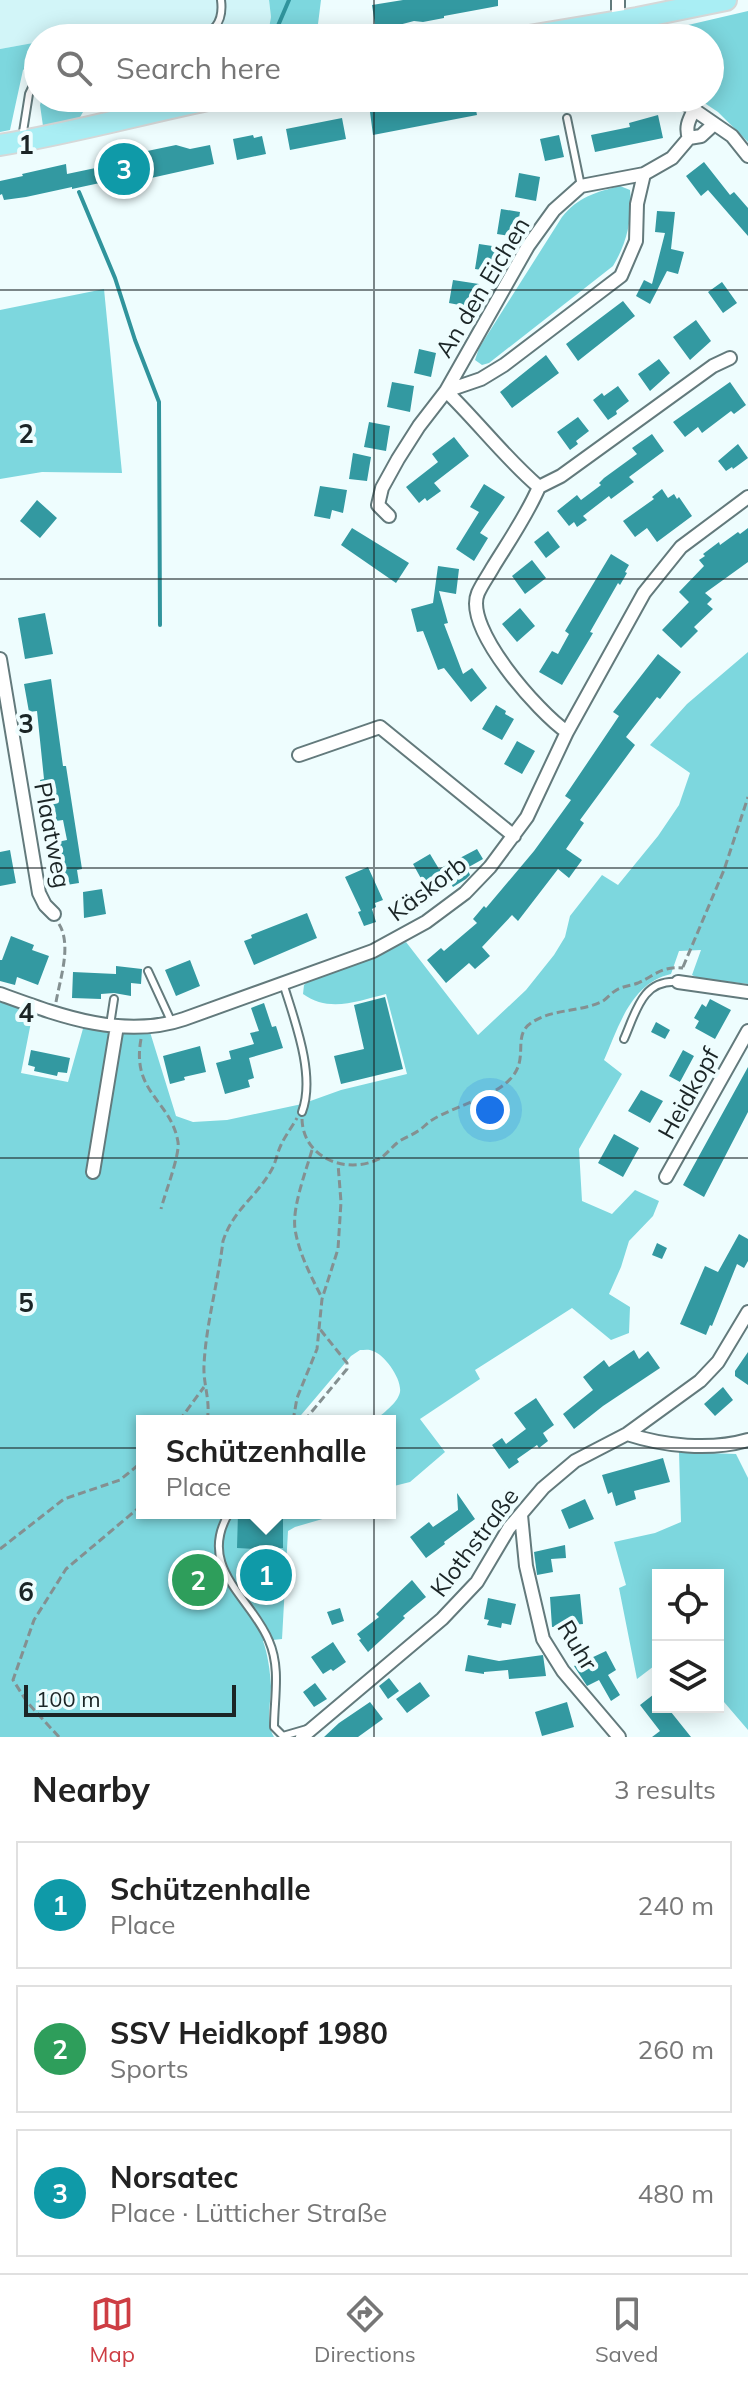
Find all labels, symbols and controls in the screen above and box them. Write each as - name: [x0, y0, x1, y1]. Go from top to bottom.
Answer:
- search box: [24, 24, 724, 112]
- icon: search: [52, 46, 96, 90]
- text: Search here: [116, 49, 281, 87]
- text: 1: [18, 128, 34, 161]
- pin: 3: [98, 139, 150, 199]
- street label: An den Eichen: [428, 211, 536, 363]
- text: 2: [18, 417, 34, 450]
- text: 3: [18, 707, 34, 740]
- street label: Plaatweg: [28, 780, 78, 890]
- street label: Käskorb: [382, 849, 472, 927]
- text: 4: [18, 996, 34, 1029]
- street label: Heidkopf: [651, 1041, 726, 1144]
- your location: [470, 1090, 510, 1130]
- text: 5: [18, 1286, 34, 1319]
- popup: [136, 1415, 396, 1519]
- text: Schützenhalle: [166, 1432, 366, 1470]
- text: Place: [166, 1470, 231, 1503]
- street label: Klothstraße: [423, 1482, 525, 1602]
- pin: 1: [240, 1545, 292, 1605]
- pin: 2: [172, 1550, 224, 1610]
- map controls: [652, 1569, 724, 1713]
- button: locate: [652, 1569, 724, 1641]
- text: 6: [18, 1575, 34, 1608]
- street label: Ruhr: [551, 1614, 605, 1676]
- button: layers: [652, 1641, 724, 1713]
- scale bar: [24, 1681, 236, 1717]
- text: 100 m: [36, 1685, 101, 1713]
- text: Nearby: [32, 1768, 150, 1811]
- text: 3 results: [614, 1773, 716, 1806]
- text: Schützenhalle: [110, 1870, 311, 1908]
- text: 1: [52, 1889, 68, 1922]
- text: 240 m: [638, 1889, 714, 1922]
- text: Place: [110, 1908, 175, 1941]
- text: SSV Heidkopf 1980: [110, 2014, 388, 2052]
- text: 2: [52, 2033, 68, 2066]
- text: 260 m: [638, 2033, 714, 2066]
- text: Sports: [110, 2052, 189, 2085]
- text: Norsatec: [110, 2158, 238, 2196]
- text: 3: [52, 2177, 68, 2210]
- text: 480 m: [638, 2177, 714, 2210]
- text: Place · Lütticher Straße: [110, 2196, 387, 2229]
- tab: Map: [90, 2292, 135, 2368]
- tab: Directions: [314, 2292, 416, 2368]
- tab: Saved: [595, 2292, 658, 2368]

